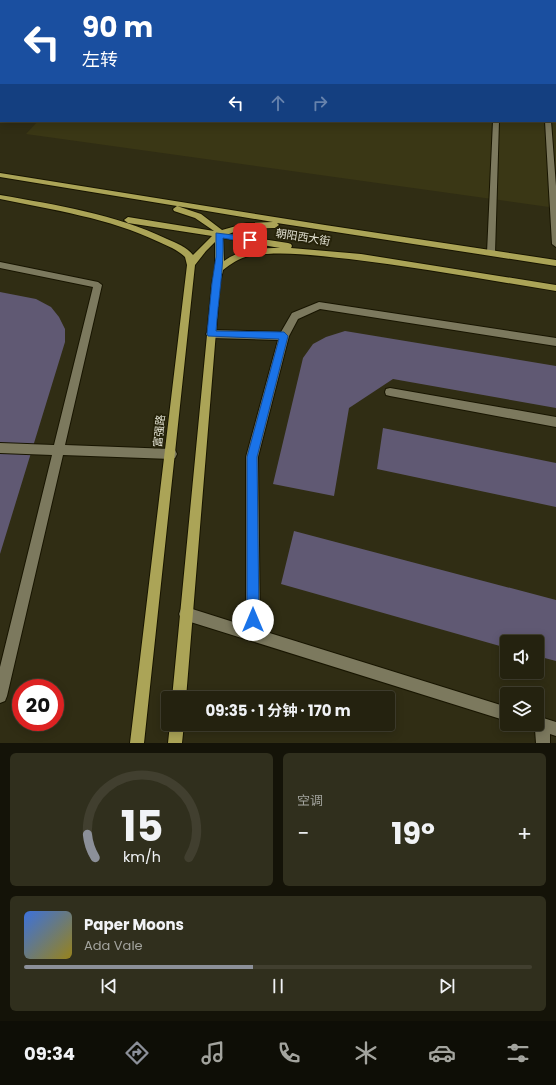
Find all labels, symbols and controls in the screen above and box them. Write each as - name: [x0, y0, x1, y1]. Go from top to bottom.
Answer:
- text: 90 m: [82, 8, 153, 47]
- icon: left: [16, 16, 68, 68]
- text: 左转: [82, 47, 118, 72]
- icon: left: [225, 92, 247, 114]
- icon: ahead: [267, 92, 289, 114]
- icon: right: [309, 92, 331, 114]
- pin: [233, 223, 267, 257]
- street label: 朝阳西大街: [275, 225, 331, 249]
- icon: arrive: [239, 229, 261, 251]
- street label: 富强路: [149, 414, 169, 448]
- position arrow: [232, 599, 274, 641]
- map controls: [500, 635, 544, 731]
- button: sound: [500, 635, 544, 679]
- speed limit sign: 20: [12, 679, 64, 731]
- button: layers: [500, 687, 544, 731]
- text: 09:35 · 1 分钟 · 170 m: [205, 700, 351, 721]
- text: 空调: [297, 791, 323, 810]
- text: 15: [120, 796, 163, 855]
- text: 19°: [391, 812, 435, 855]
- text: −: [297, 818, 309, 849]
- text: +: [517, 818, 532, 849]
- text: km/h: [122, 846, 161, 866]
- text: Paper Moons: [84, 914, 184, 935]
- text: Ada Vale: [84, 936, 143, 955]
- icon: previous: [98, 975, 120, 997]
- icon: pause: [267, 975, 289, 997]
- icon: next: [436, 975, 458, 997]
- icon: directions: [123, 1039, 151, 1067]
- icon: music: [199, 1039, 227, 1067]
- icon: phone: [275, 1039, 303, 1067]
- icon: climate: [352, 1039, 380, 1067]
- icon: car: [428, 1039, 456, 1067]
- icon: filters: [504, 1039, 532, 1067]
- text: 09:34: [24, 1041, 75, 1066]

